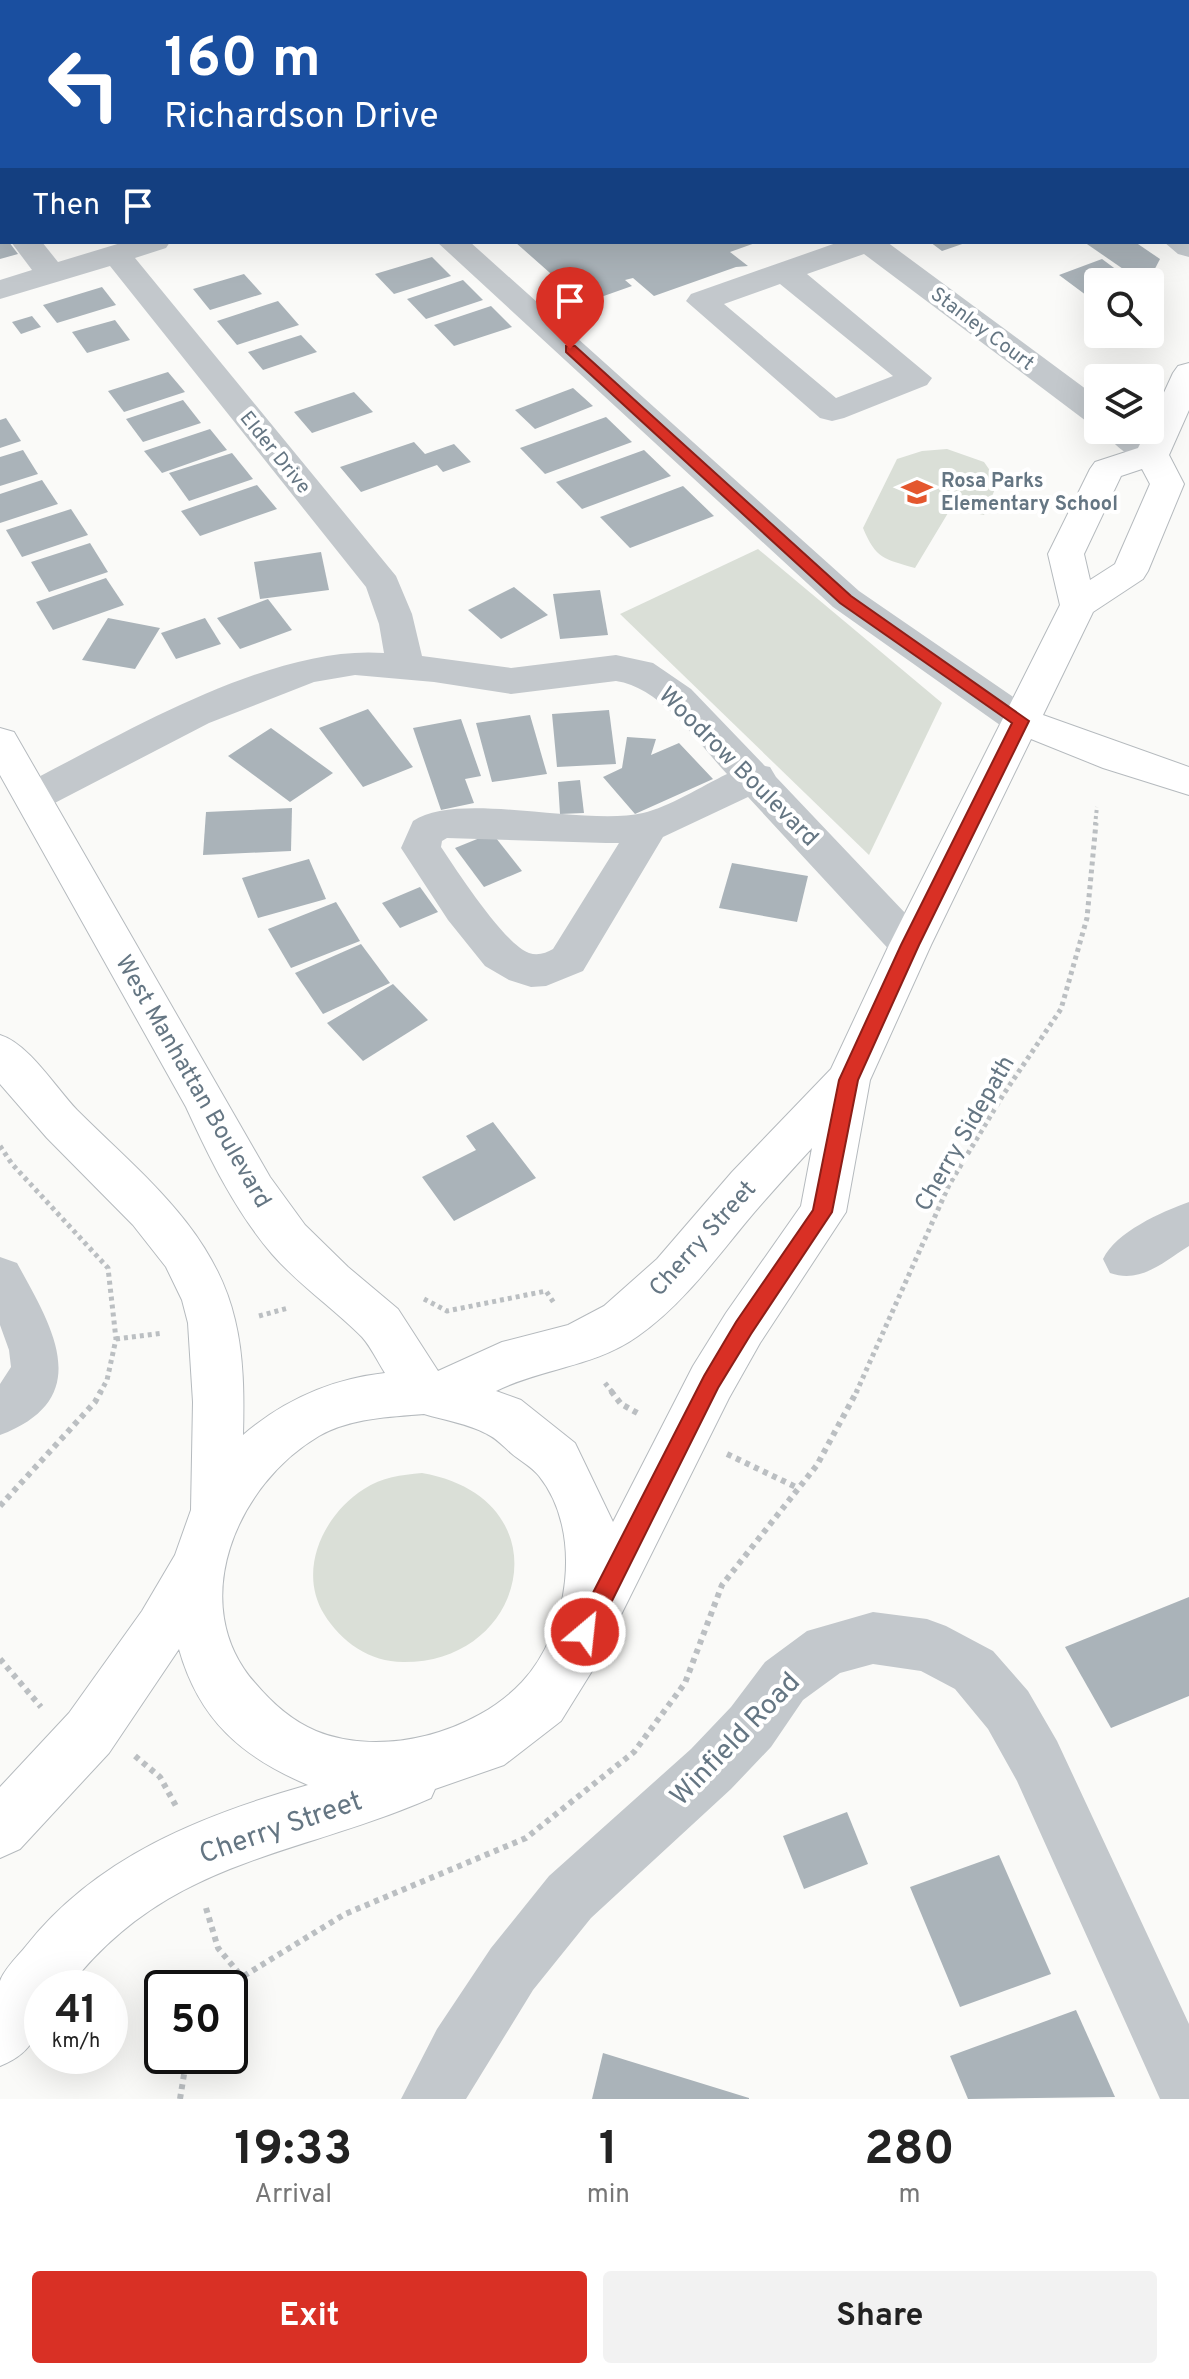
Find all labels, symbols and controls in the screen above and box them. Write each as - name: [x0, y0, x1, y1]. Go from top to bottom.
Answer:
- text: 160 m: [164, 26, 321, 96]
- icon: left: [32, 32, 136, 136]
- text: Richardson Drive: [164, 95, 439, 141]
- icon: arrive: [116, 184, 160, 228]
- text: Then: [32, 188, 100, 225]
- pin: [536, 267, 604, 349]
- map controls: [1084, 268, 1164, 444]
- button: search: [1084, 268, 1164, 348]
- icon: arrive: [548, 279, 592, 323]
- street label: Stanley Court: [925, 282, 1039, 377]
- button: layers: [1084, 364, 1164, 444]
- street label: Elder Drive: [233, 406, 316, 500]
- place label: Rosa Parks Elementary School: [941, 469, 1118, 518]
- school or university icon: Rosa Parks Elementary School: [900, 475, 934, 509]
- street label: Woodrow Boulevard: [651, 681, 824, 854]
- street label: West Manhattan Boulevard: [107, 950, 277, 1214]
- street label: Cherry Sidepath: [909, 1051, 1022, 1217]
- street label: Cherry Street: [644, 1175, 763, 1304]
- position arrow: [543, 1590, 627, 1674]
- street label: Winfield Road: [663, 1666, 809, 1815]
- street label: Cherry Street: [195, 1784, 367, 1874]
- speed limit sign: 50: [144, 1970, 248, 2074]
- text: 41: [55, 1987, 97, 2037]
- text: km/h: [52, 2029, 100, 2055]
- text: 19:33: [234, 2121, 352, 2181]
- text: 1: [599, 2121, 618, 2181]
- text: 280: [864, 2121, 955, 2181]
- text: Arrival: [255, 2179, 332, 2212]
- text: min: [587, 2179, 630, 2212]
- text: m: [898, 2179, 920, 2212]
- button: Exit: [32, 2271, 587, 2363]
- button: Share: [603, 2271, 1157, 2363]

